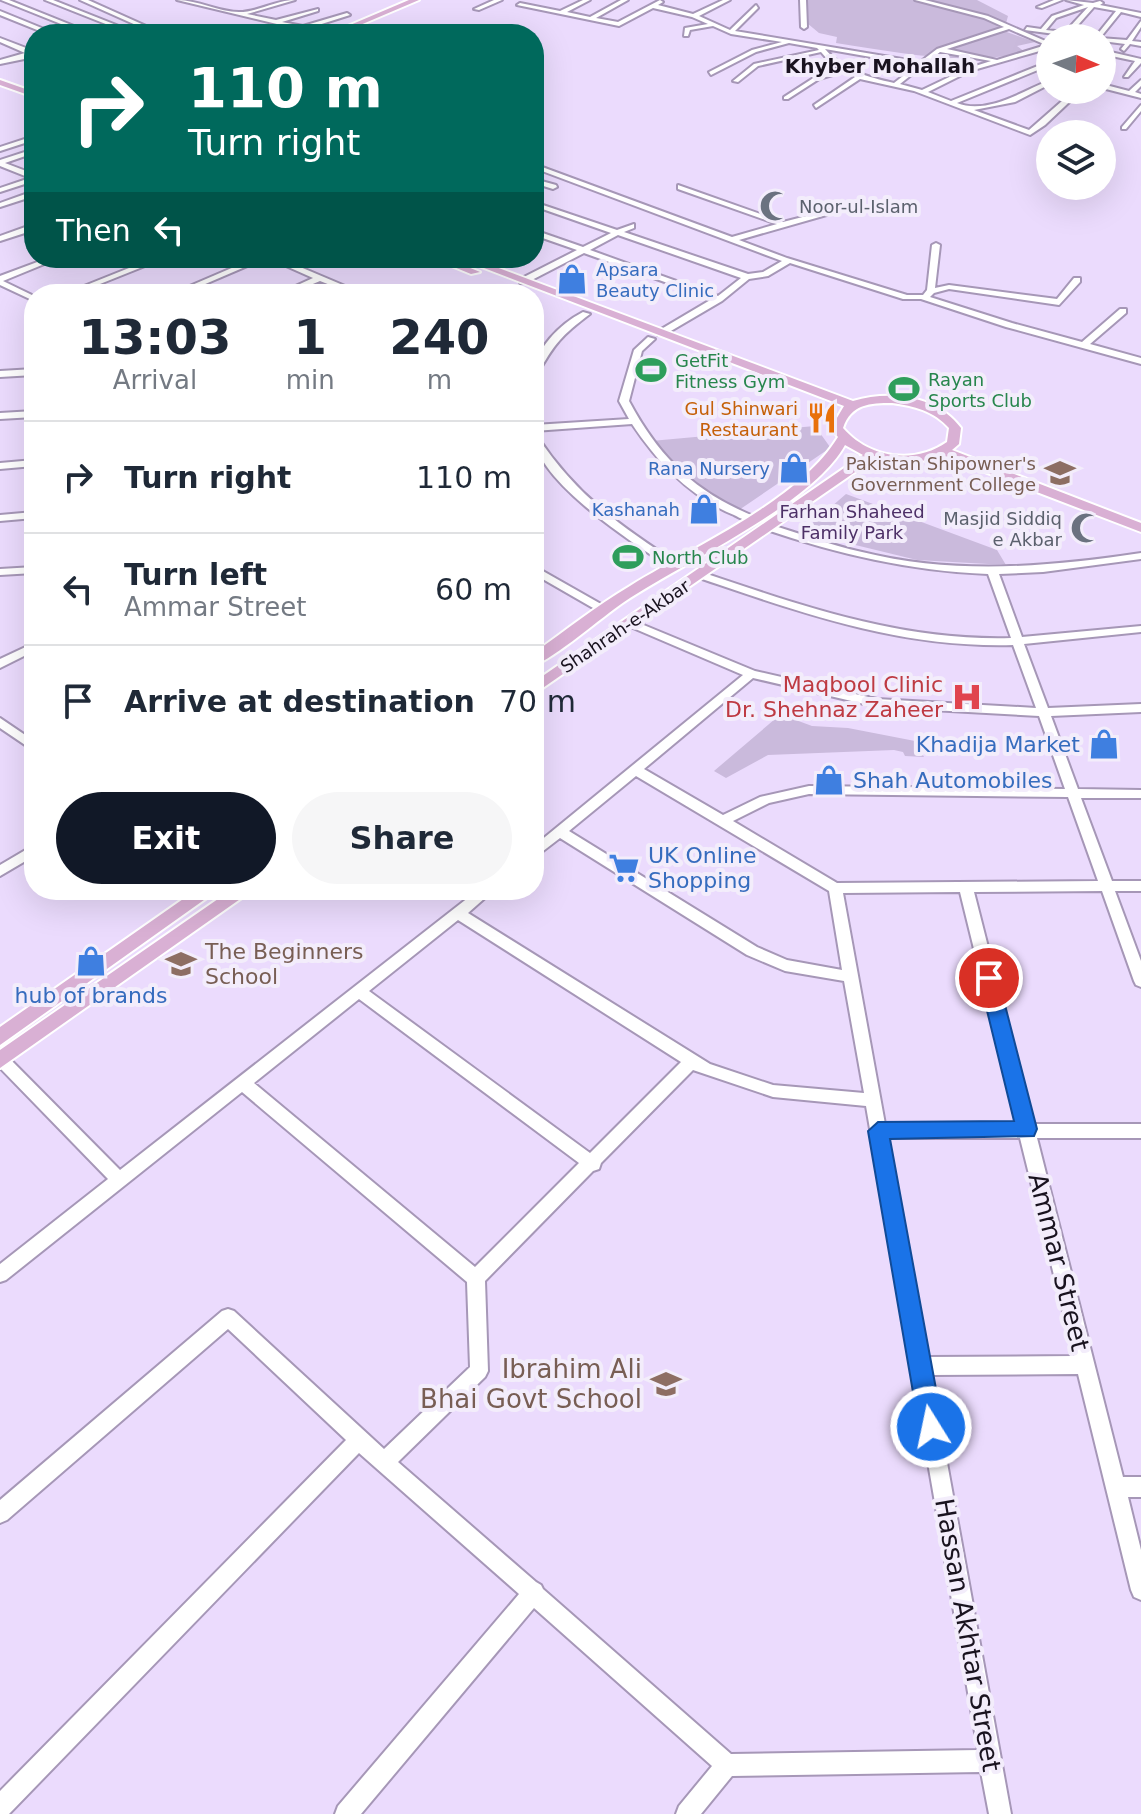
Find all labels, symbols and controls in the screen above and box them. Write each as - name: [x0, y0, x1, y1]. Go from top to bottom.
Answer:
- north arrow: [1036, 24, 1116, 104]
- map controls: [1036, 24, 1116, 200]
- district label: Khyber Mohallah: [785, 54, 975, 78]
- text: 110 m: [188, 55, 383, 120]
- icon: right: [56, 56, 160, 160]
- button: layers: [1036, 120, 1116, 200]
- text: Turn right: [188, 122, 360, 163]
- mosque icon: Noor-ul-Islam: [758, 189, 792, 223]
- place label: Noor-ul-Islam: [799, 196, 918, 217]
- icon: left: [147, 208, 191, 252]
- text: Then: [56, 213, 131, 248]
- place label: Apsara Beauty Clinic: [596, 259, 714, 301]
- shop icon: Apsara Beauty Clinic: [555, 262, 589, 296]
- text: 13:03: [78, 309, 231, 365]
- text: 1: [294, 309, 327, 365]
- text: 240: [389, 309, 489, 365]
- place label: GetFit Fitness Gym: [675, 350, 785, 392]
- sports icon: GetFit Fitness Gym: [634, 353, 668, 387]
- text: Arrival: [113, 365, 197, 395]
- text: min: [286, 365, 335, 395]
- text: m: [427, 365, 452, 395]
- place label: Rayan Sports Club: [928, 369, 1032, 411]
- sports icon: Rayan Sports Club: [887, 372, 921, 406]
- place label: Gul Shinwari Restaurant: [685, 398, 798, 440]
- restaurant icon: Gul Shinwari Restaurant: [805, 401, 839, 435]
- shop icon: Rana Nursery: [777, 451, 811, 485]
- place label: Pakistan Shipowner's Government College: [846, 453, 1036, 495]
- icon: right: [56, 455, 100, 499]
- school or university icon: Pakistan Shipowner's Government College: [1043, 456, 1077, 490]
- place label: Rana Nursery: [648, 458, 770, 479]
- text: Turn right: [124, 460, 291, 495]
- text: 110 m: [416, 460, 512, 495]
- shop icon: Kashanah: [687, 492, 721, 526]
- place label: Kashanah: [592, 499, 680, 520]
- park label: Farhan Shaheed Family Park: [779, 501, 925, 543]
- place label: Masjid Siddiq e Akbar: [943, 508, 1063, 550]
- mosque icon: Masjid Siddiq e Akbar: [1069, 511, 1103, 545]
- sports icon: North Club: [611, 540, 645, 574]
- place label: North Club: [652, 547, 748, 568]
- text: Turn left: [124, 557, 267, 592]
- icon: left: [56, 567, 100, 611]
- text: 60 m: [435, 572, 512, 607]
- street label: Shahrah-e-Akbar: [556, 575, 694, 677]
- text: Ammar Street: [124, 592, 306, 622]
- place label: Maqbool Clinic Dr. Shehnaz Zaheer: [725, 672, 944, 722]
- icon: arrive: [56, 679, 100, 723]
- hospital icon: Maqbool Clinic Dr. Shehnaz Zaheer: [950, 680, 984, 714]
- text: Arrive at destination: [124, 684, 475, 719]
- text: 70 m: [499, 684, 576, 719]
- shop icon: Khadija Market: [1087, 727, 1121, 761]
- place label: Khadija Market: [916, 732, 1080, 757]
- shop icon: Shah Automobiles: [812, 763, 846, 797]
- place label: Shah Automobiles: [853, 768, 1052, 793]
- button: Exit: [56, 792, 276, 884]
- button: Share: [292, 792, 512, 884]
- place label: UK Online Shopping: [648, 843, 757, 893]
- supermarket icon: UK Online Shopping: [607, 851, 641, 885]
- place label: The Beginners School: [204, 939, 364, 989]
- shop icon: hub of brands: [74, 944, 108, 978]
- pin: [955, 944, 1023, 1012]
- school or university icon: The Beginners School: [164, 947, 198, 981]
- icon: arrive: [967, 956, 1011, 1000]
- place label: hub of brands: [15, 983, 167, 1008]
- street label: Ammar Street: [1022, 1170, 1096, 1354]
- place label: Ibrahim Ali Bhai Govt School: [420, 1354, 642, 1414]
- school or university icon: Ibrahim Ali Bhai Govt School: [649, 1367, 683, 1401]
- position arrow: [889, 1385, 973, 1469]
- street label: Hassan Akhtar Street: [929, 1496, 1007, 1774]

